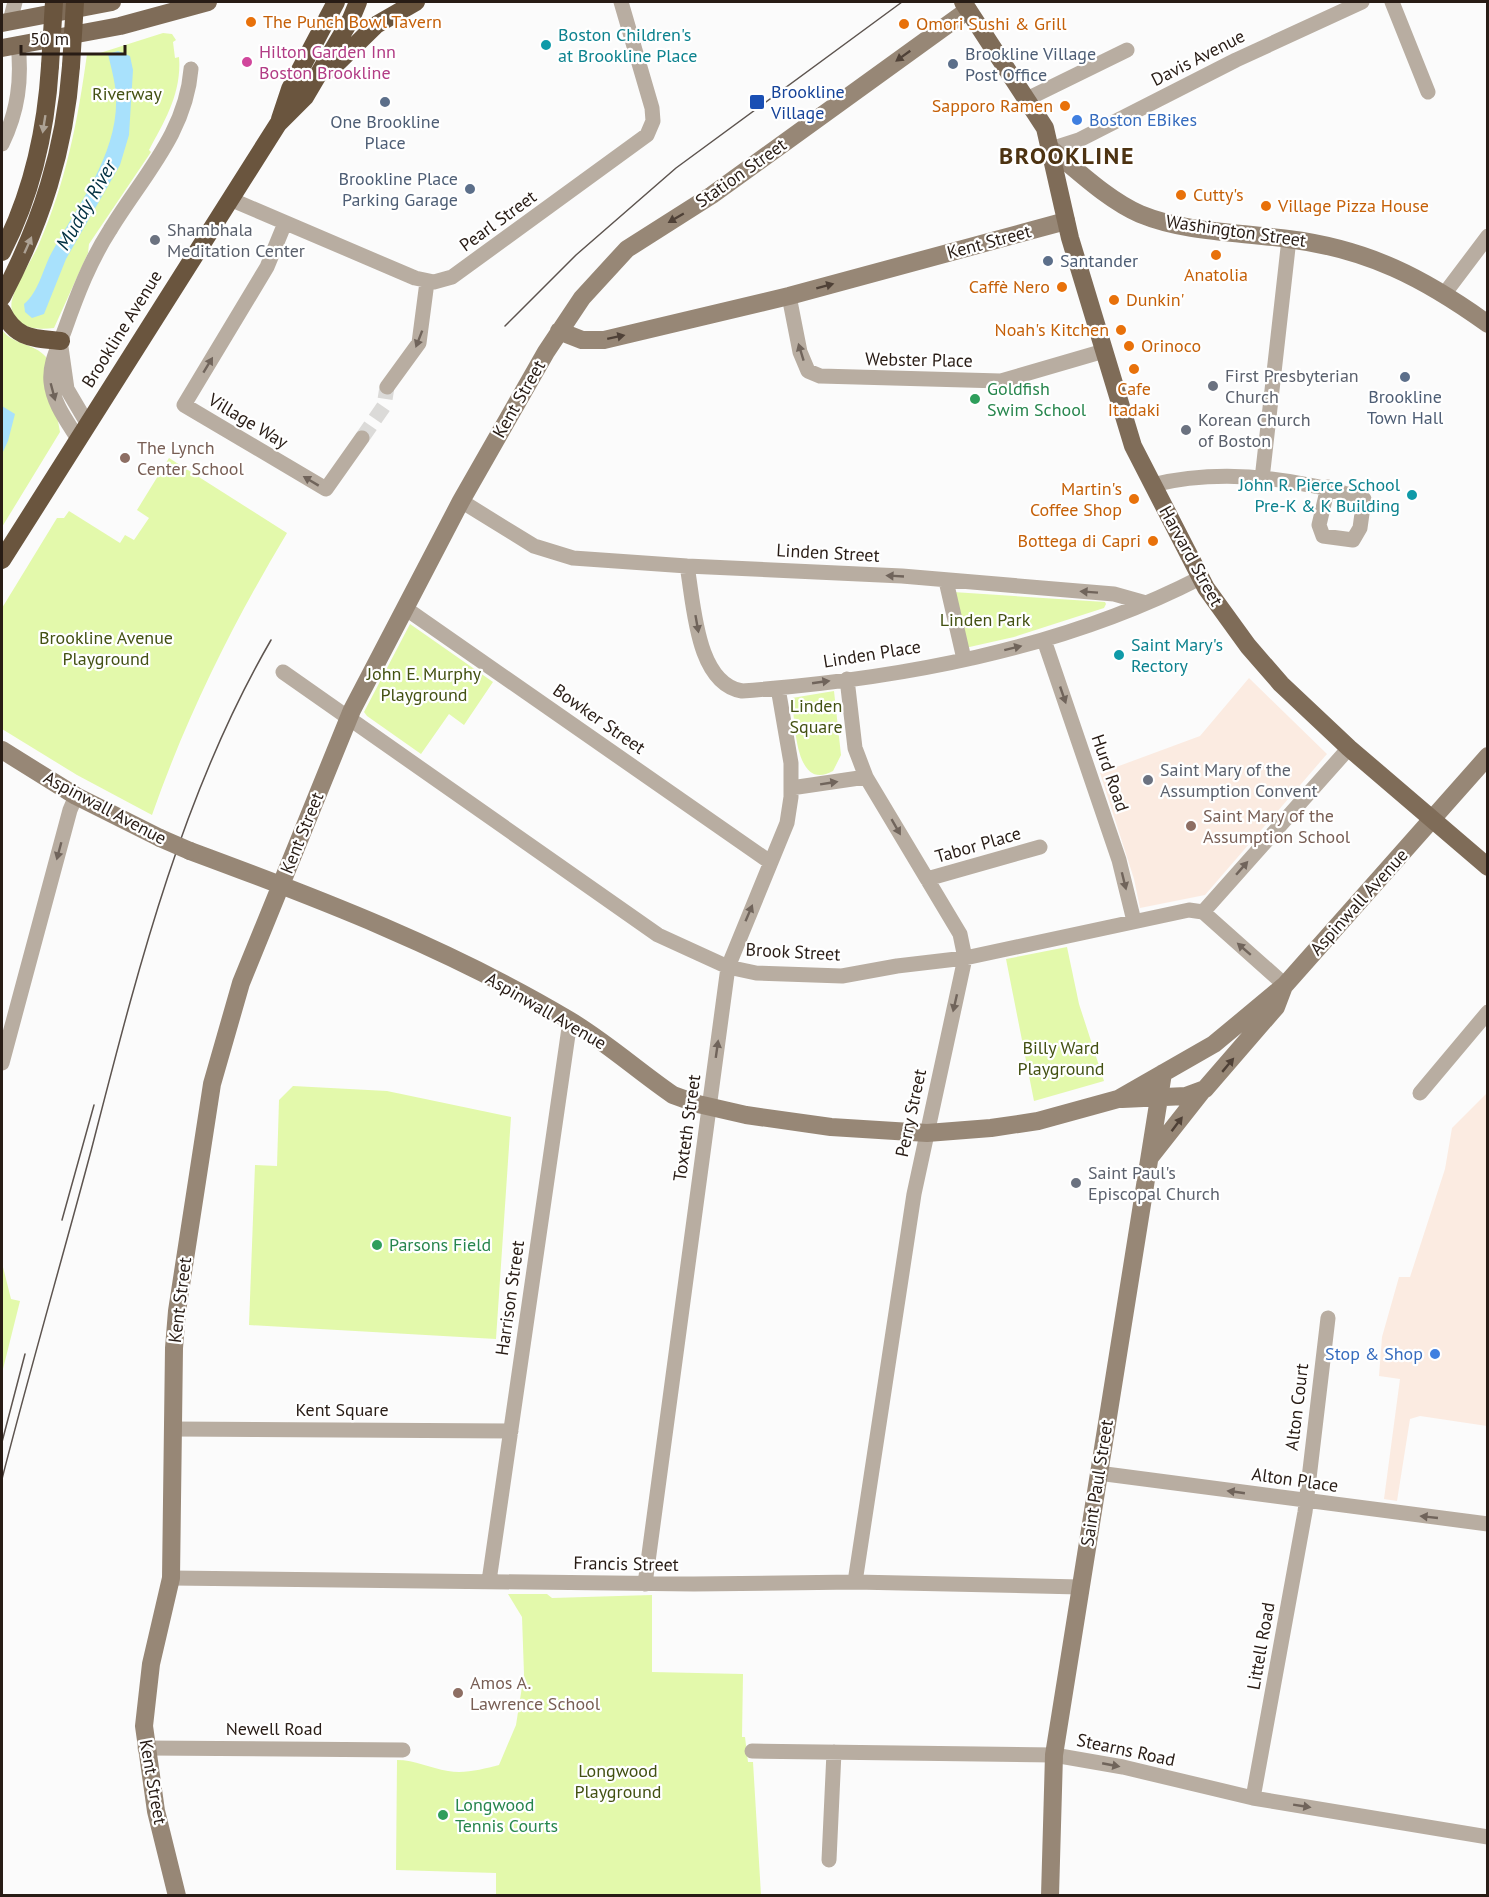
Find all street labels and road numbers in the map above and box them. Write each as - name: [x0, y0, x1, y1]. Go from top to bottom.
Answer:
- street label: Davis Avenue: [1147, 24, 1249, 91]
- street label: Station Street: [691, 133, 791, 212]
- street label: Pearl Street: [455, 185, 541, 256]
- street label: Washington Street: [1165, 209, 1307, 252]
- street label: Kent Street: [944, 219, 1033, 264]
- street label: Brookline Avenue: [76, 266, 167, 392]
- street label: Webster Place: [865, 347, 973, 372]
- street label: Kent Street: [487, 356, 550, 442]
- street label: Village Way: [203, 387, 293, 454]
- street label: Harvard Street: [1154, 501, 1228, 610]
- street label: Linden Street: [776, 538, 880, 567]
- street label: Linden Place: [821, 634, 922, 673]
- street label: Bowker Street: [549, 678, 650, 759]
- street label: Hurd Road: [1086, 731, 1134, 815]
- street label: Aspinwall Avenue: [40, 766, 171, 850]
- street label: Kent Street: [275, 789, 328, 877]
- street label: Tabor Place: [932, 821, 1024, 868]
- street label: Aspinwall Avenue: [1305, 844, 1413, 960]
- street label: Brook Street: [745, 938, 841, 965]
- street label: Aspinwall Avenue: [482, 967, 611, 1054]
- street label: Perry Street: [890, 1067, 931, 1159]
- street label: Toxteth Street: [668, 1073, 705, 1183]
- street label: Harrison Street: [490, 1239, 529, 1357]
- street label: Kent Street: [163, 1256, 196, 1344]
- street label: Alton Court: [1280, 1362, 1313, 1452]
- street label: Kent Square: [295, 1398, 389, 1421]
- street label: Saint Paul Street: [1075, 1418, 1118, 1548]
- street label: Alton Place: [1250, 1462, 1340, 1497]
- street label: Francis Street: [573, 1551, 679, 1576]
- street label: Littell Road: [1241, 1600, 1280, 1692]
- street label: Newell Road: [226, 1717, 322, 1740]
- street label: Stearns Road: [1075, 1728, 1177, 1771]
- street label: Kent Street: [135, 1738, 172, 1826]

